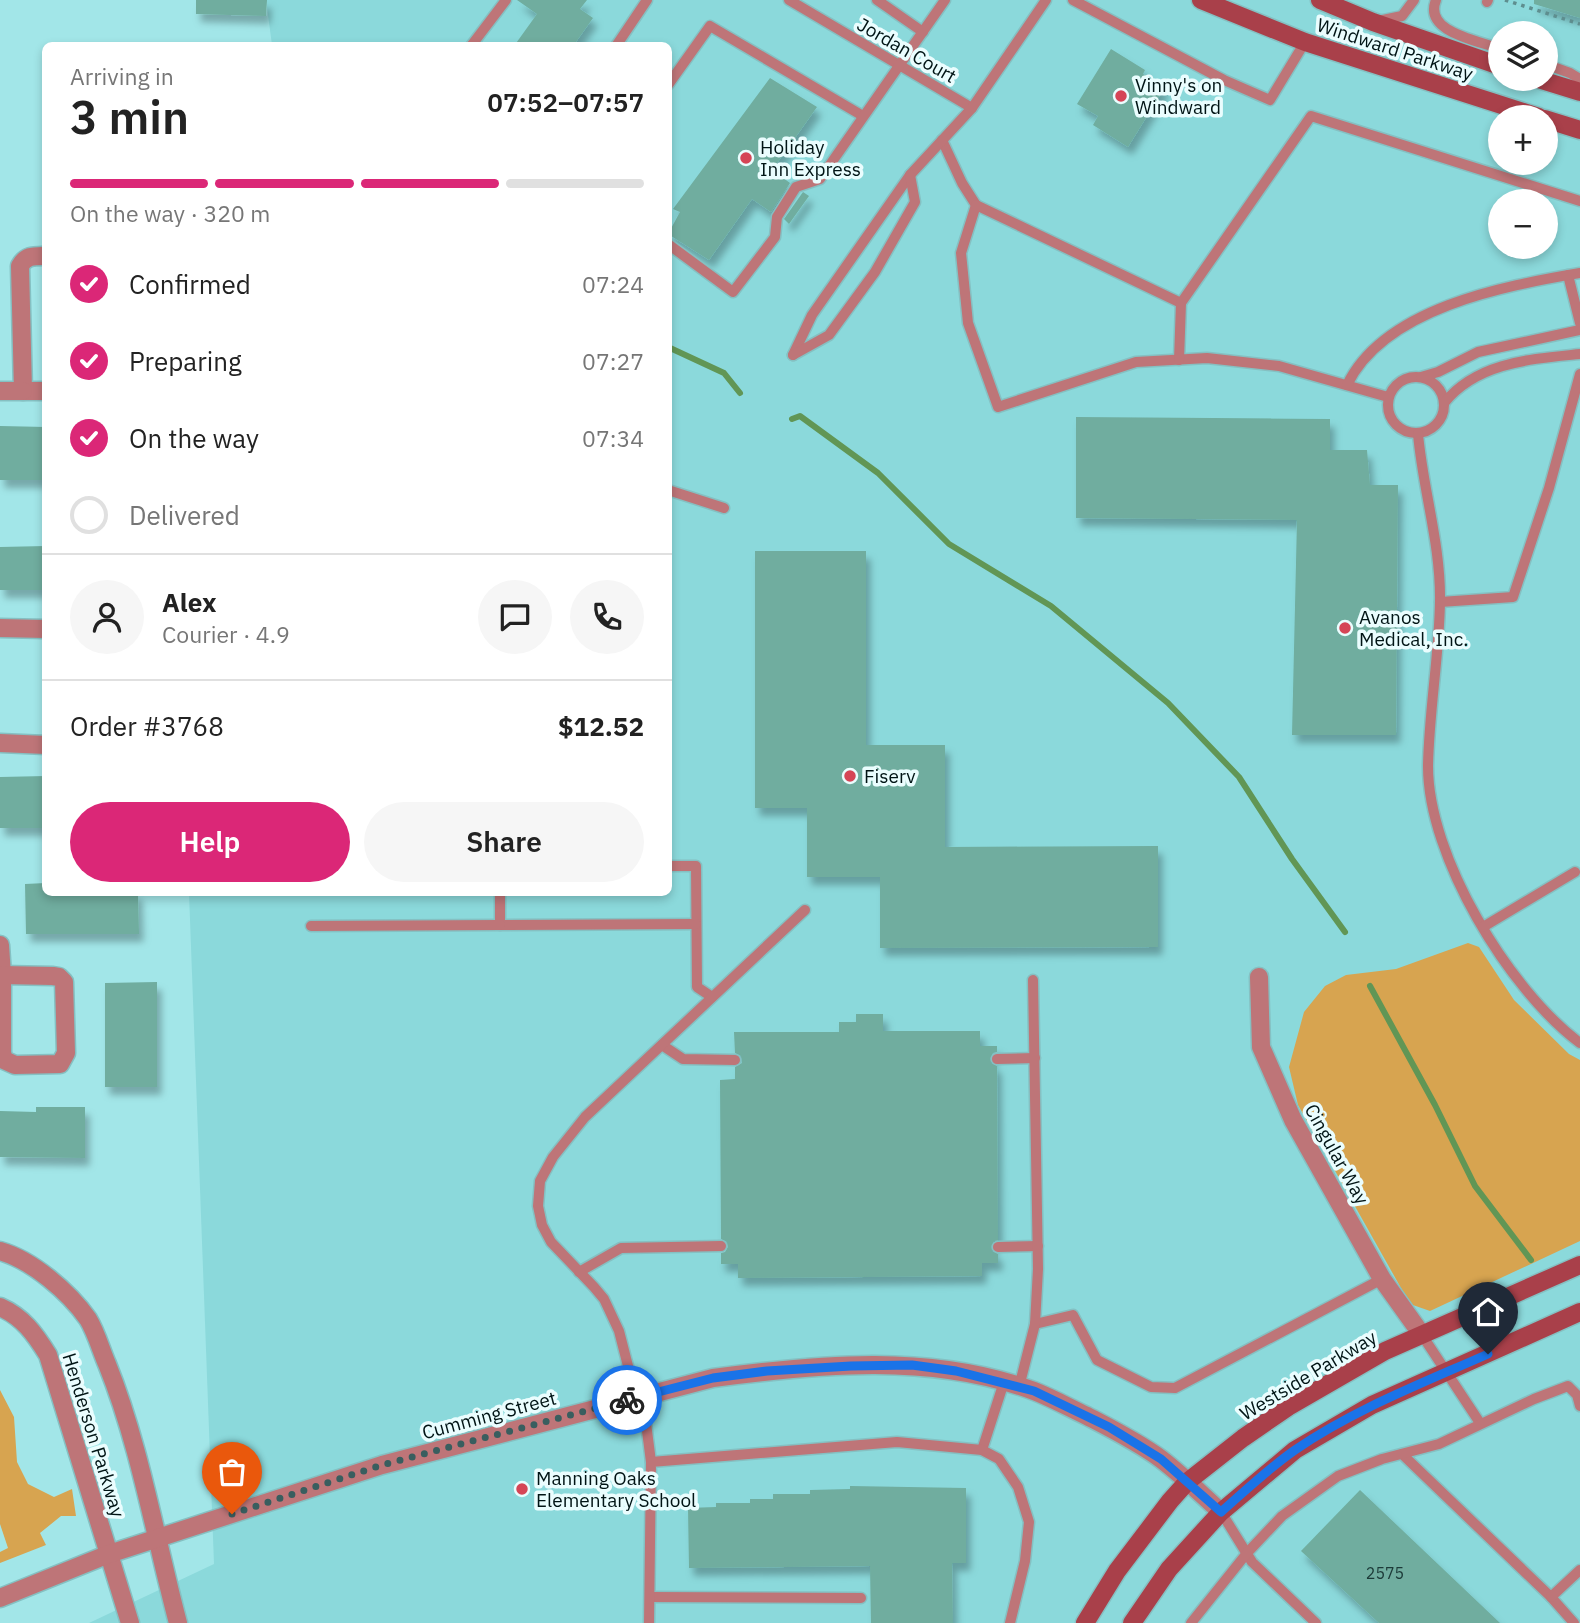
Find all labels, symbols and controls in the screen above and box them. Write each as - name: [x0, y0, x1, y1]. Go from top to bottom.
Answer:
- street label: Jordan Court: [853, 12, 961, 88]
- street label: Windward Parkway: [1314, 12, 1477, 86]
- map controls: [1488, 21, 1558, 259]
- button: layers: [1488, 21, 1558, 91]
- text: Arriving in: [70, 61, 174, 91]
- place label: Vinny's on Windward: [1135, 73, 1222, 119]
- text: 07:52–07:57: [487, 85, 644, 119]
- text: 3 min: [70, 87, 189, 147]
- marker: Vinny's on Windward: [1113, 88, 1129, 104]
- button: +: [1488, 105, 1558, 175]
- place label: Holiday Inn Express: [760, 135, 861, 181]
- marker: Holiday Inn Express: [738, 150, 754, 166]
- button: −: [1488, 189, 1558, 259]
- text: On the way · 320 m: [70, 198, 270, 228]
- icon: check: [70, 265, 108, 303]
- text: Confirmed: [129, 267, 251, 301]
- text: 07:24: [582, 269, 644, 299]
- icon: check: [70, 342, 108, 380]
- text: Preparing: [129, 344, 242, 378]
- text: 07:27: [582, 346, 644, 376]
- icon: check: [70, 419, 108, 457]
- text: On the way: [129, 421, 259, 455]
- text: 07:34: [582, 423, 644, 453]
- text: Delivered: [129, 498, 240, 532]
- button: person: [70, 580, 144, 654]
- button: chat: [478, 580, 552, 654]
- button: phone: [570, 580, 644, 654]
- text: Alex: [162, 585, 216, 619]
- place label: Avanos Medical, Inc.: [1359, 605, 1468, 651]
- text: Courier · 4.9: [162, 619, 290, 649]
- marker: Avanos Medical, Inc.: [1337, 620, 1353, 636]
- text: Order #3768: [70, 709, 224, 743]
- text: $12.52: [558, 709, 644, 743]
- place label: Fiserv: [864, 764, 916, 788]
- marker: Fiserv: [842, 768, 858, 784]
- button: Help: [70, 802, 350, 882]
- button: Share: [364, 802, 644, 882]
- street label: Cingular Way: [1300, 1100, 1375, 1209]
- pin: [1458, 1282, 1518, 1354]
- icon: home: [1469, 1293, 1507, 1331]
- street label: Westside Parkway: [1235, 1324, 1381, 1425]
- street label: Henderson Parkway: [58, 1350, 131, 1521]
- courier: [592, 1365, 662, 1435]
- icon: bike: [608, 1381, 646, 1419]
- street label: Cumming Street: [419, 1386, 559, 1444]
- pin: [202, 1442, 262, 1514]
- icon: bag: [213, 1453, 251, 1491]
- place label: Manning Oaks Elementary School: [536, 1466, 696, 1512]
- marker: Manning Oaks Elementary School: [514, 1481, 530, 1497]
- house number: 2575: [1366, 1563, 1404, 1583]

